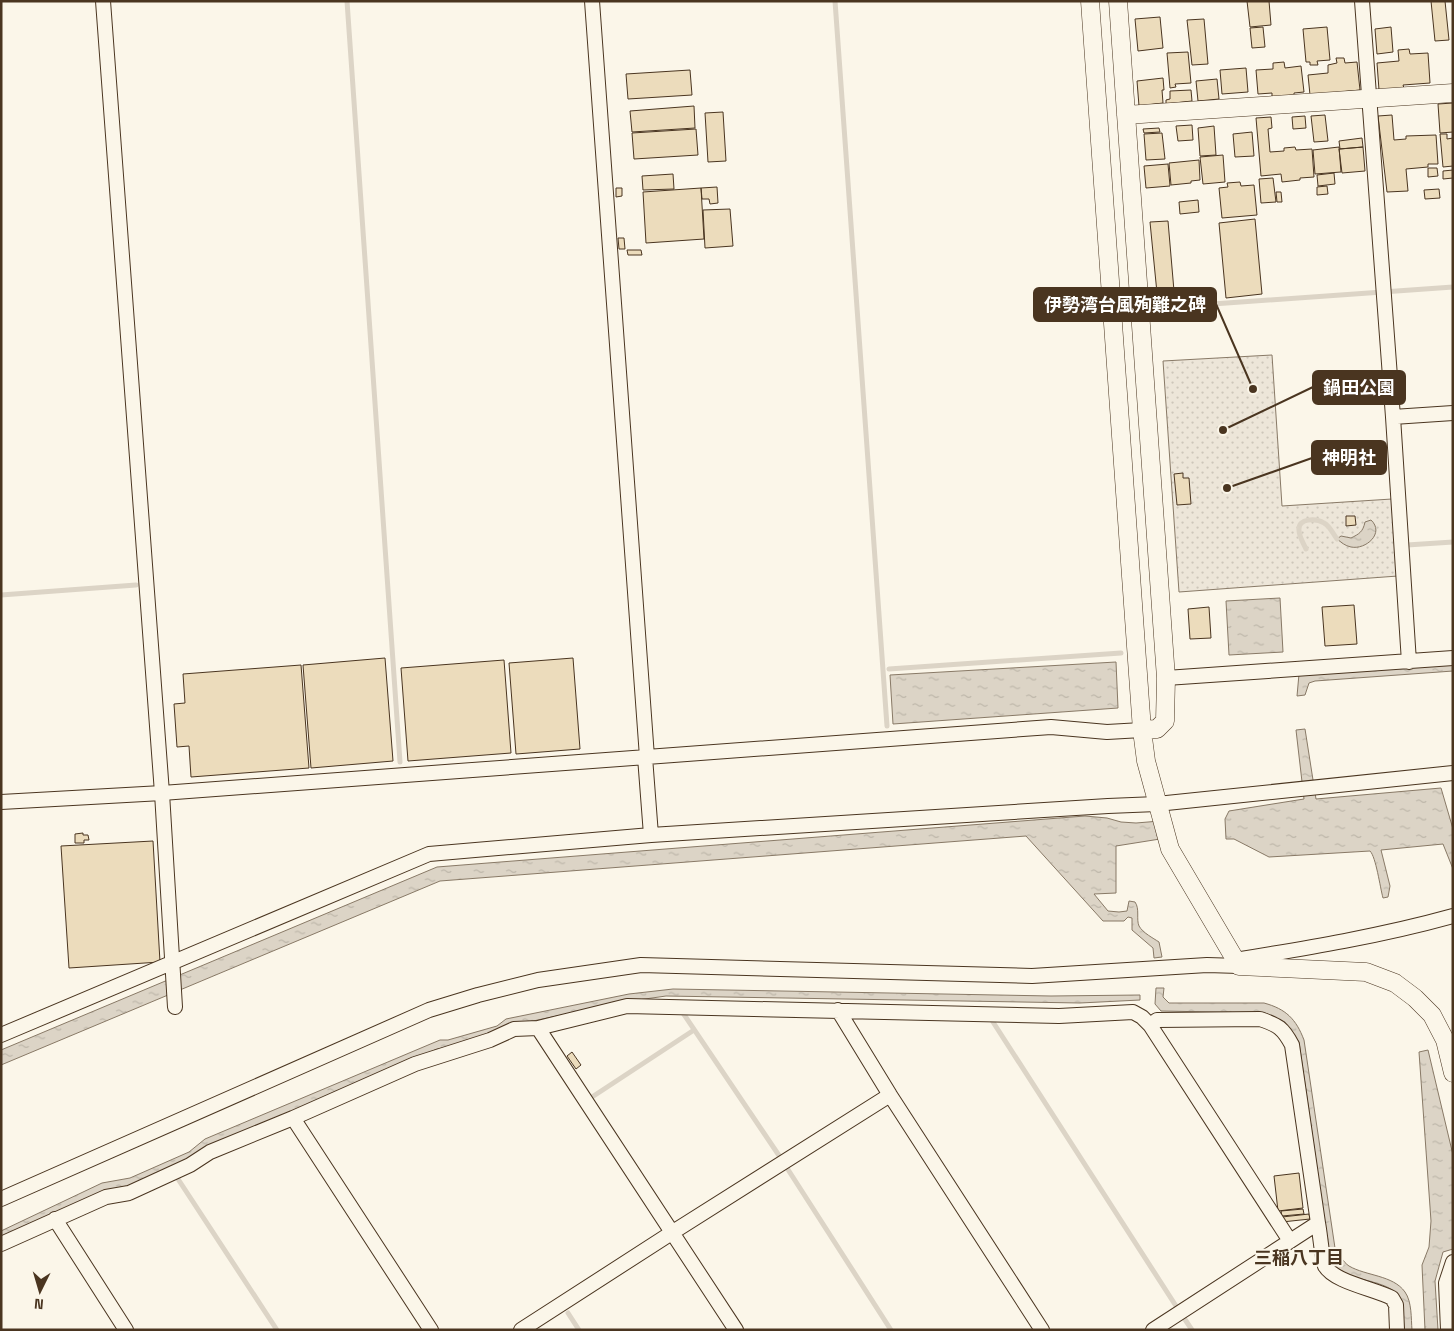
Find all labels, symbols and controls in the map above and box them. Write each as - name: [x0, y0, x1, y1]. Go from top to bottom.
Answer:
- callout: 伊勢湾台風殉難之碑: [1034, 288, 1216, 321]
- text: 伊勢湾台風殉難之碑: [1044, 293, 1206, 316]
- callout: 鍋田公園: [1313, 371, 1405, 404]
- text: 鍋田公園: [1323, 376, 1395, 399]
- callout: 神明社: [1312, 441, 1386, 474]
- text: 神明社: [1322, 446, 1376, 469]
- district label: 三稲八丁目: [1254, 1246, 1344, 1269]
- north arrow: [15, 1266, 65, 1316]
- text: N: [33, 1295, 44, 1313]

